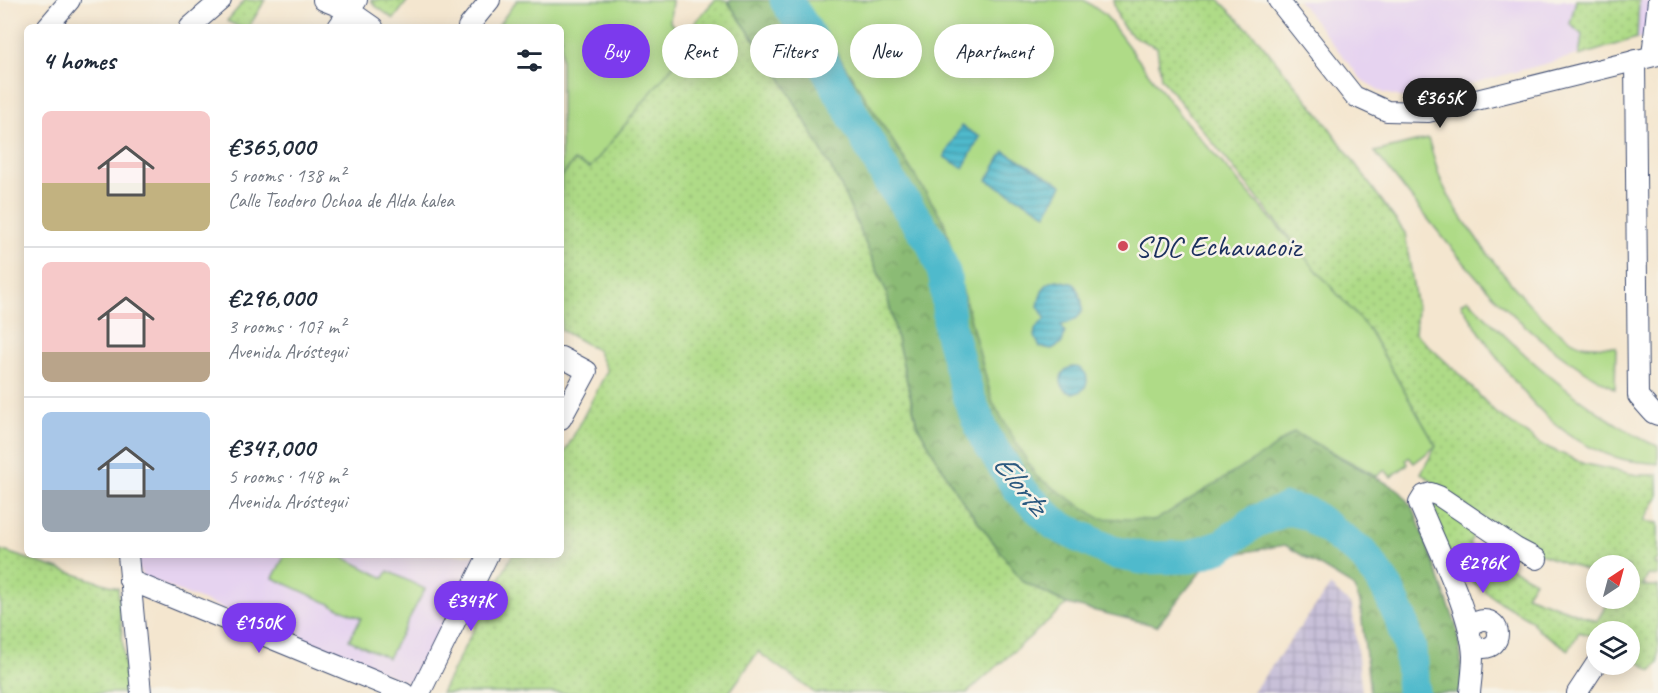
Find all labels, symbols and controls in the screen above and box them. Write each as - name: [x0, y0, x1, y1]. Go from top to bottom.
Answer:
- chip: Buy: [582, 24, 650, 78]
- chip: Rent: [662, 24, 738, 78]
- chip: Filters: [750, 24, 838, 78]
- chip: New: [850, 24, 922, 78]
- chip: Apartment: [934, 24, 1054, 78]
- text: 4 homes: [42, 44, 115, 77]
- icon: filters: [513, 44, 546, 77]
- pin: €365K: [1398, 78, 1482, 129]
- text: €365K: [1417, 85, 1463, 110]
- text: €365,000: [228, 130, 315, 163]
- icon: home: [90, 135, 162, 207]
- text: 5 rooms · 138 m²: [228, 163, 345, 188]
- text: Calle Teodoro Ochoa de Alda kalea: [228, 188, 454, 213]
- place label: SDC Echavacoiz: [1135, 227, 1303, 265]
- marker: SDC Echavacoiz: [1116, 239, 1130, 253]
- text: €296,000: [228, 281, 315, 314]
- icon: home: [90, 286, 162, 358]
- text: 3 rooms · 107 m²: [228, 314, 345, 339]
- text: Avenida Aróstegui: [228, 339, 347, 364]
- text: €347,000: [228, 431, 315, 464]
- icon: home: [90, 436, 162, 508]
- water label: Elortz: [984, 445, 1060, 526]
- text: 5 rooms · 148 m²: [228, 464, 345, 489]
- text: Avenida Aróstegui: [228, 489, 347, 514]
- pin: €296K: [1441, 543, 1525, 594]
- text: €296K: [1460, 550, 1506, 575]
- north arrow: [1586, 555, 1640, 609]
- map controls: [1586, 555, 1640, 675]
- pin: €347K: [429, 581, 513, 632]
- text: €347K: [448, 588, 494, 613]
- pin: €150K: [217, 603, 301, 654]
- text: €150K: [236, 610, 282, 635]
- button: layers: [1586, 621, 1640, 675]

